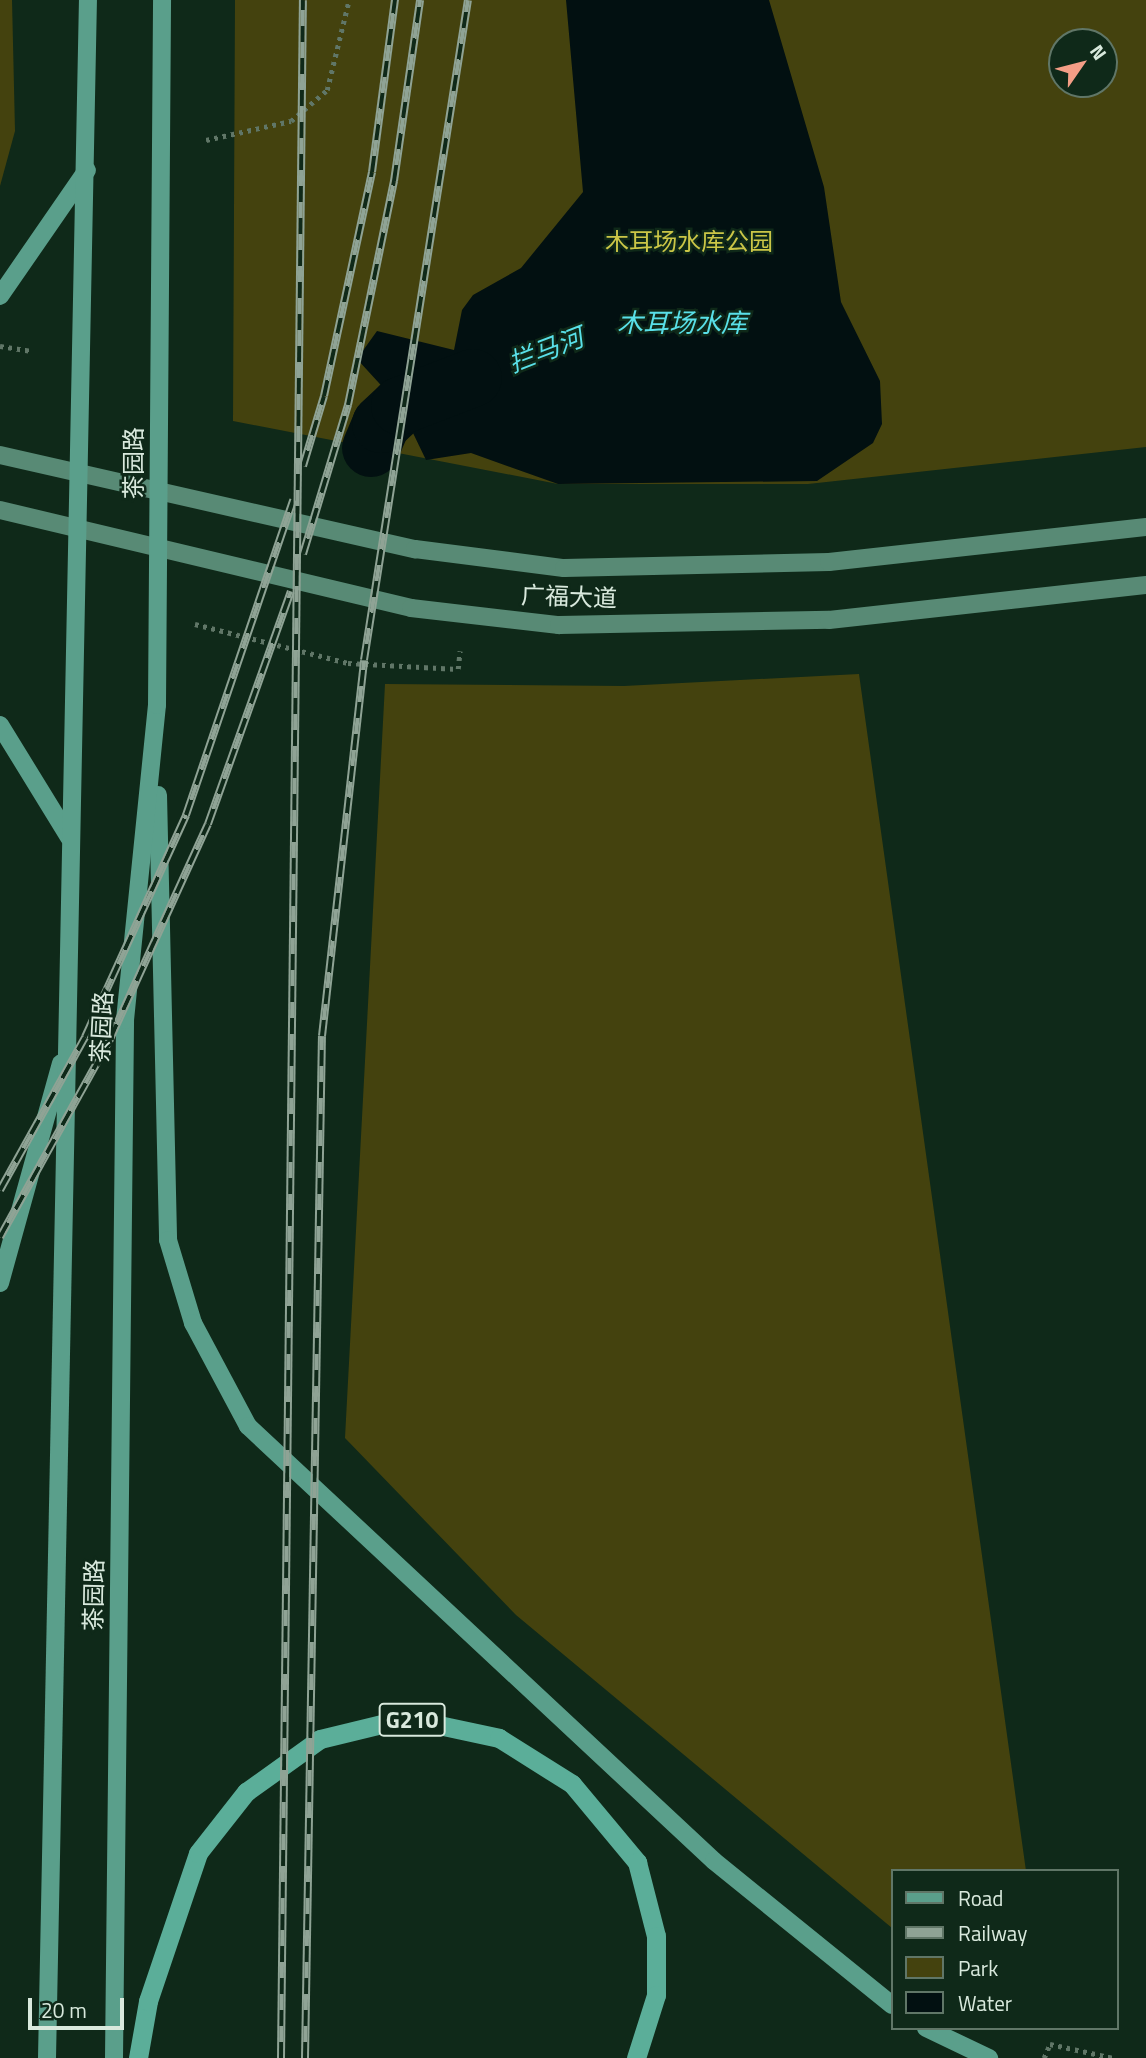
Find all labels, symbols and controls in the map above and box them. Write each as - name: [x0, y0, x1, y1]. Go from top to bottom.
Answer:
- north arrow: [1048, 28, 1118, 98]
- text: N: [1083, 38, 1115, 66]
- park label: 木耳场水库公园: [605, 228, 773, 256]
- water label: 木耳场水库: [617, 307, 747, 339]
- water label: 拦马河: [504, 321, 588, 379]
- street label: 茶园路: [120, 427, 148, 499]
- street label: 广福大道: [521, 581, 617, 613]
- street label: 茶园路: [86, 990, 118, 1064]
- street label: 茶园路: [79, 1559, 109, 1631]
- road number: G210: [377, 1700, 447, 1740]
- legend: [890, 1869, 1118, 2030]
- text: Road: [958, 1882, 1003, 1914]
- text: Railway: [958, 1917, 1027, 1949]
- text: Park: [958, 1952, 998, 1984]
- scale bar: [32, 1984, 128, 2028]
- text: Water: [958, 1987, 1012, 2019]
- text: 20 m: [41, 1994, 87, 2026]

